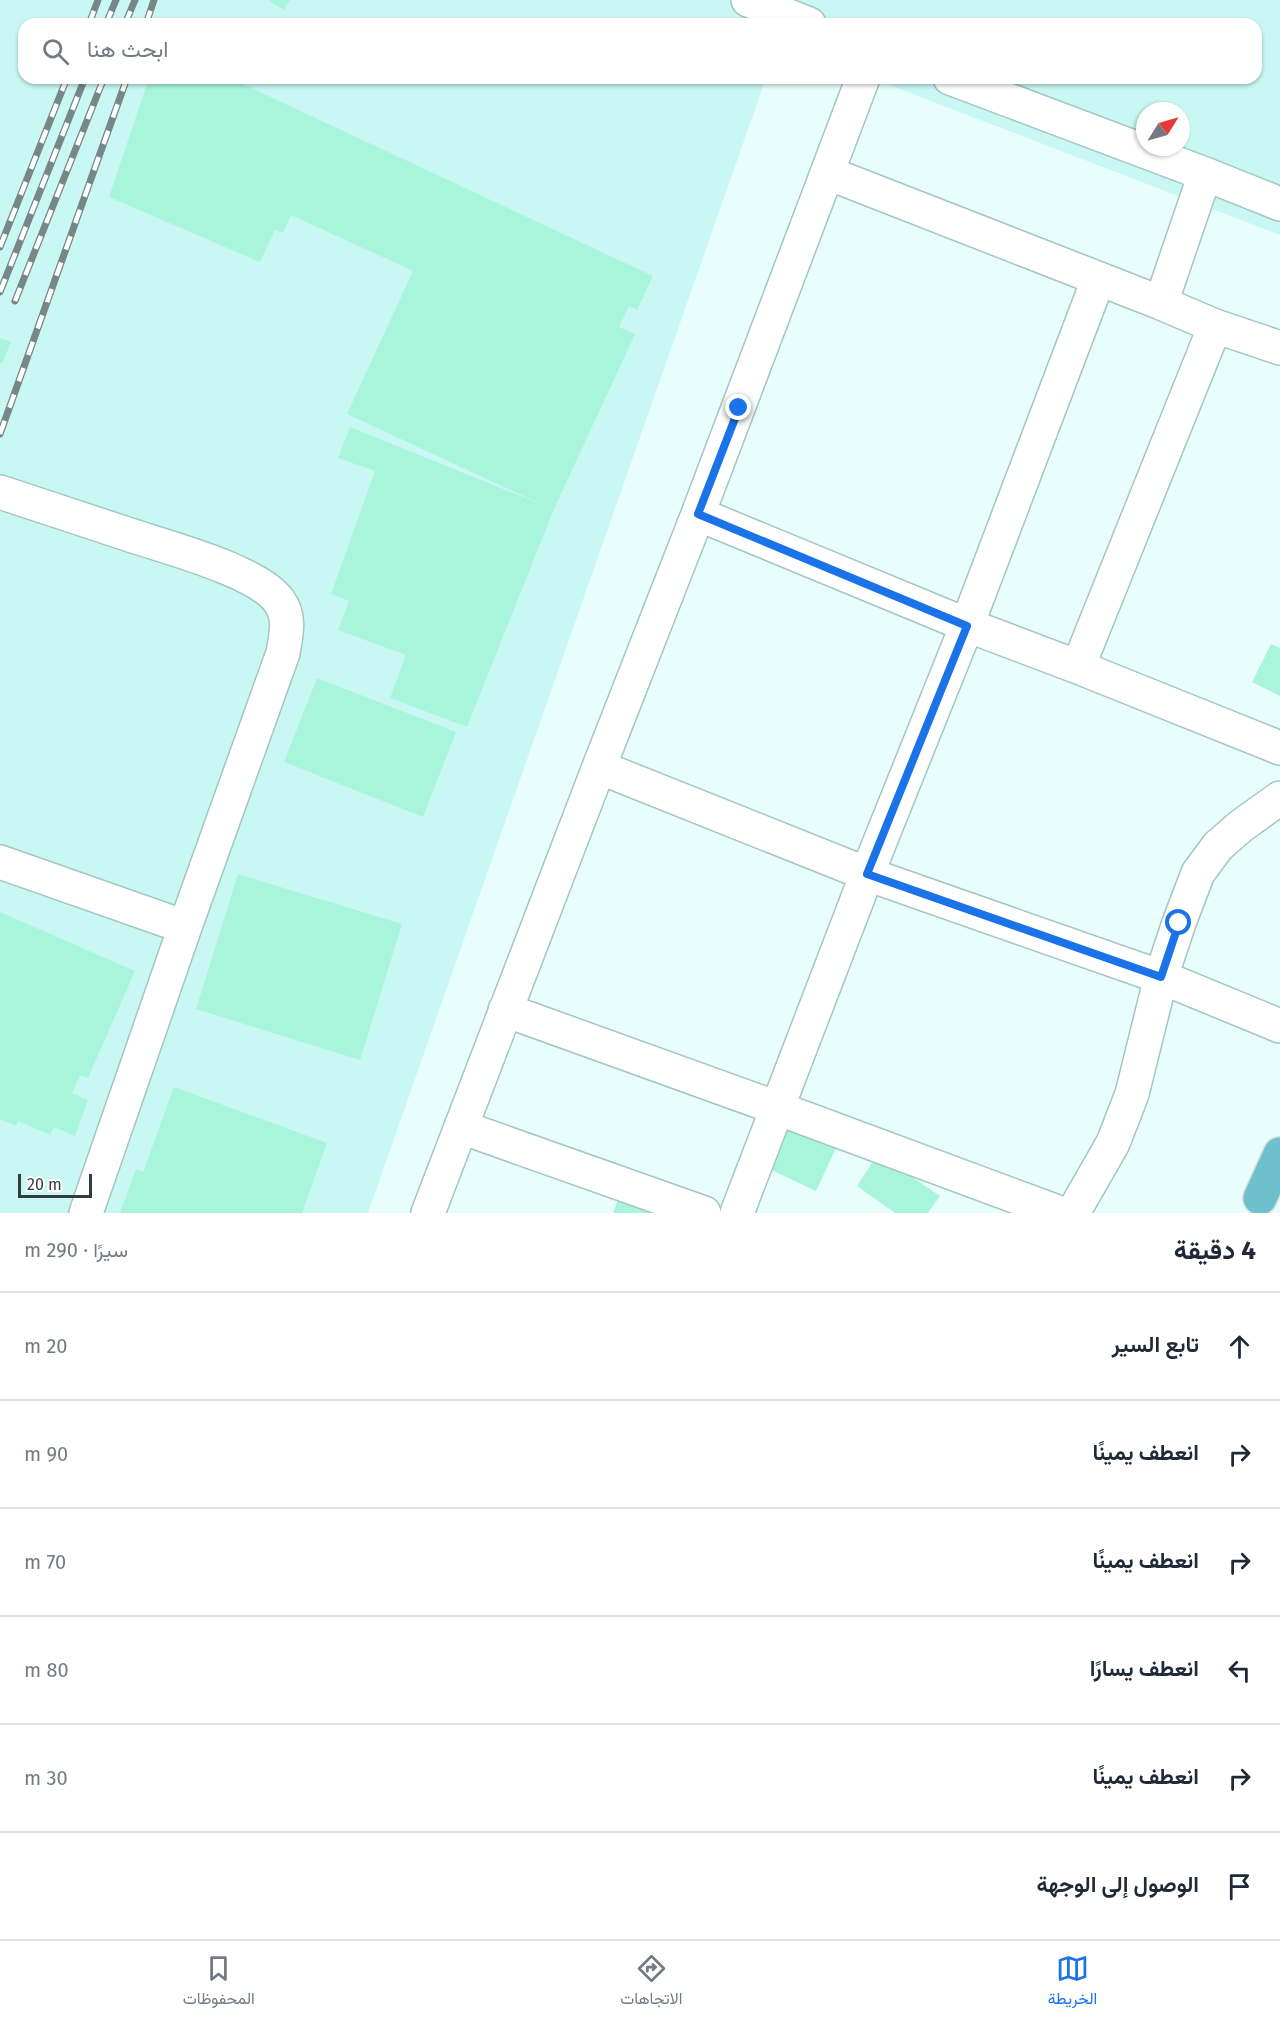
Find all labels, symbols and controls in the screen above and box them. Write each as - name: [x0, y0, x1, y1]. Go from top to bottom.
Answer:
- search box: [18, 18, 1262, 84]
- icon: search: [39, 35, 72, 68]
- text: ابحث هنا: [87, 36, 168, 63]
- north arrow: [1136, 102, 1190, 156]
- route end: [725, 394, 751, 420]
- route start: [1165, 909, 1191, 935]
- scale bar: [18, 1171, 92, 1198]
- text: 20 m: [27, 1175, 62, 1194]
- text: 4 دقيقة: [1174, 1235, 1256, 1266]
- text: سيرًا · 290 m: [24, 1238, 128, 1262]
- icon: ahead: [1223, 1330, 1256, 1363]
- text: تابع السير: [1112, 1331, 1199, 1358]
- text: 20 m: [24, 1334, 68, 1358]
- icon: right: [1223, 1438, 1256, 1471]
- text: انعطف يمينًا: [1092, 1439, 1199, 1466]
- text: 90 m: [24, 1442, 68, 1466]
- icon: right: [1223, 1546, 1256, 1579]
- text: انعطف يمينًا: [1092, 1547, 1199, 1574]
- text: 70 m: [24, 1550, 66, 1574]
- icon: left: [1223, 1654, 1256, 1687]
- text: انعطف يسارًا: [1090, 1655, 1199, 1682]
- text: 80 m: [24, 1658, 69, 1682]
- icon: right: [1223, 1762, 1256, 1795]
- text: انعطف يمينًا: [1092, 1763, 1199, 1790]
- text: 30 m: [24, 1766, 68, 1790]
- icon: arrive: [1223, 1870, 1256, 1903]
- text: الوصول إلى الوجهة: [1036, 1871, 1199, 1898]
- tab: المحفوظات: [183, 1952, 255, 2013]
- tab: الاتجاهات: [620, 1952, 682, 2013]
- tab: الخريطة: [1048, 1952, 1097, 2013]

